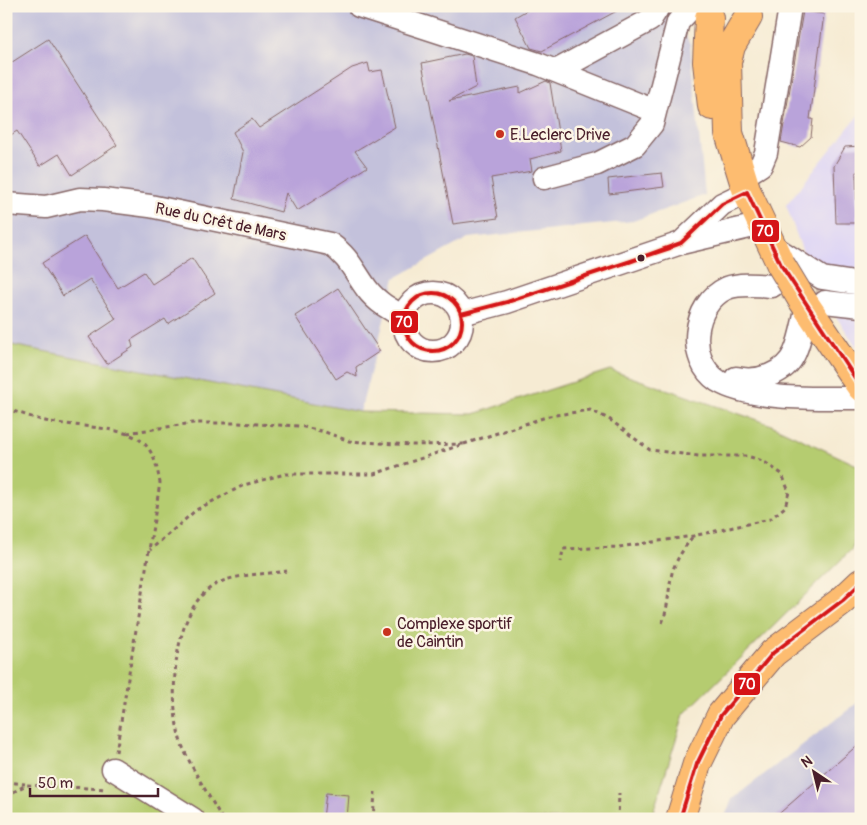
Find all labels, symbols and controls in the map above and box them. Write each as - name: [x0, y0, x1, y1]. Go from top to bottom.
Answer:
- place label: E.Leclerc Drive: [510, 125, 610, 145]
- marker: E.Leclerc Drive: [494, 128, 506, 140]
- street label: Rue du Crêt de Mars: [154, 198, 288, 246]
- line badge: 70: [751, 219, 780, 243]
- text: 70: [757, 223, 774, 240]
- unlabelled marker: [636, 253, 646, 263]
- line badge: 70: [390, 310, 419, 334]
- text: 70: [396, 314, 413, 331]
- place label: Complexe sportif de Caintin: [397, 614, 513, 652]
- marker: Complexe sportif de Caintin: [381, 626, 393, 638]
- line badge: 70: [733, 672, 761, 696]
- text: 70: [739, 676, 756, 693]
- north arrow: [790, 748, 840, 798]
- text: N: [798, 752, 816, 771]
- scale bar: [30, 765, 158, 797]
- text: 50 m: [38, 774, 73, 793]

